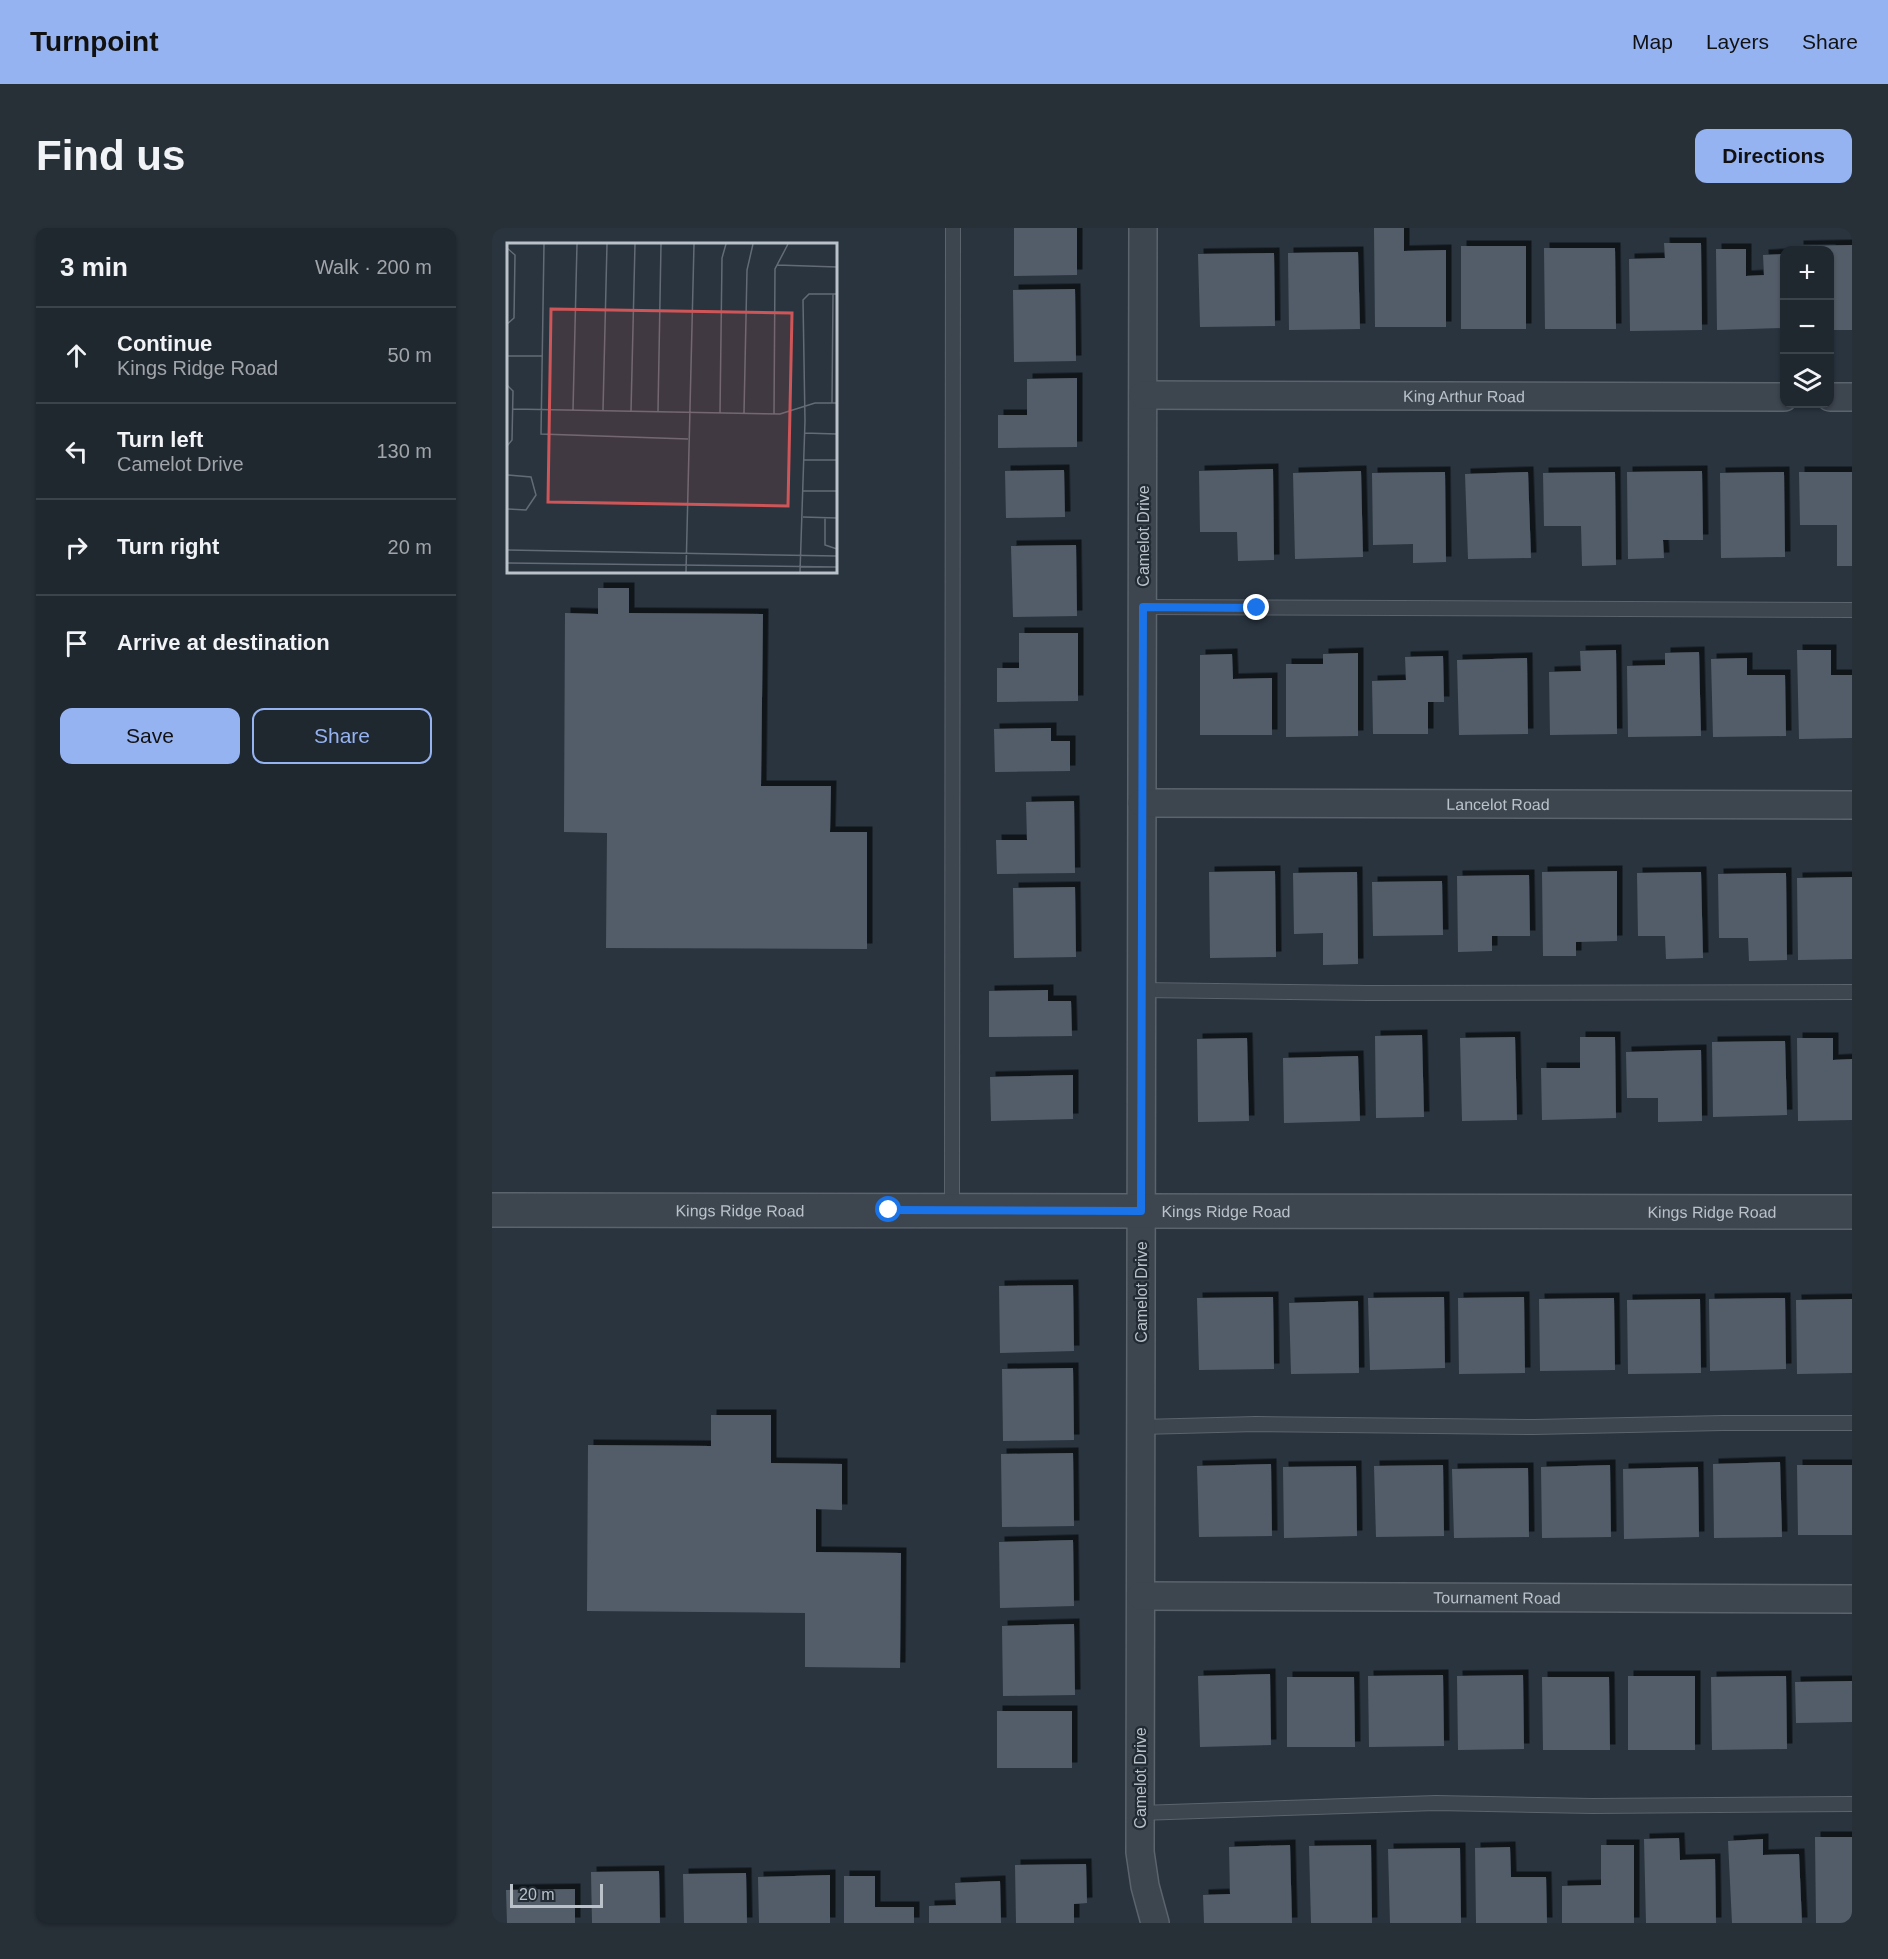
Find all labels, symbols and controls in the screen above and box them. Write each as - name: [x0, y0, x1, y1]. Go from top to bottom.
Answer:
- text: Turnpoint: [30, 26, 159, 57]
- text: Map: [1632, 30, 1673, 53]
- text: Layers: [1706, 30, 1769, 53]
- text: Share: [1802, 30, 1858, 53]
- button: Directions: [1695, 129, 1852, 183]
- text: Find us: [36, 132, 185, 179]
- inset map: [507, 243, 837, 573]
- map controls: [1780, 246, 1834, 408]
- button: +: [1780, 246, 1834, 300]
- text: 3 min: [60, 252, 128, 282]
- text: Walk · 200 m: [315, 256, 432, 278]
- button: −: [1780, 300, 1834, 354]
- text: Continue: [117, 331, 212, 356]
- icon: ahead: [60, 339, 93, 372]
- text: 50 m: [388, 344, 432, 366]
- button: layers: [1780, 354, 1834, 408]
- text: Kings Ridge Road: [117, 357, 278, 379]
- street label: King Arthur Road: [1403, 387, 1525, 405]
- text: Turn left: [117, 427, 203, 452]
- icon: left: [60, 435, 93, 468]
- text: 130 m: [376, 440, 432, 462]
- text: Camelot Drive: [117, 453, 244, 475]
- street label: Camelot Drive: [1135, 485, 1152, 587]
- icon: right: [60, 531, 93, 564]
- text: Turn right: [117, 534, 219, 559]
- text: 20 m: [388, 536, 432, 558]
- route end: [1243, 594, 1269, 620]
- icon: arrive: [60, 627, 93, 660]
- text: Arrive at destination: [117, 630, 330, 655]
- button: Save: [60, 708, 240, 764]
- button: Share: [252, 708, 432, 764]
- street label: Lancelot Road: [1446, 795, 1550, 813]
- route start: [875, 1196, 901, 1222]
- street label: Kings Ridge Road: [675, 1202, 805, 1219]
- street label: Kings Ridge Road: [1161, 1202, 1291, 1220]
- street label: Kings Ridge Road: [1647, 1203, 1777, 1220]
- street label: Camelot Drive: [1133, 1241, 1150, 1343]
- street label: Tournament Road: [1433, 1589, 1561, 1606]
- street label: Camelot Drive: [1132, 1727, 1149, 1829]
- scale bar: [510, 1881, 603, 1908]
- text: 20 m: [519, 1886, 555, 1903]

